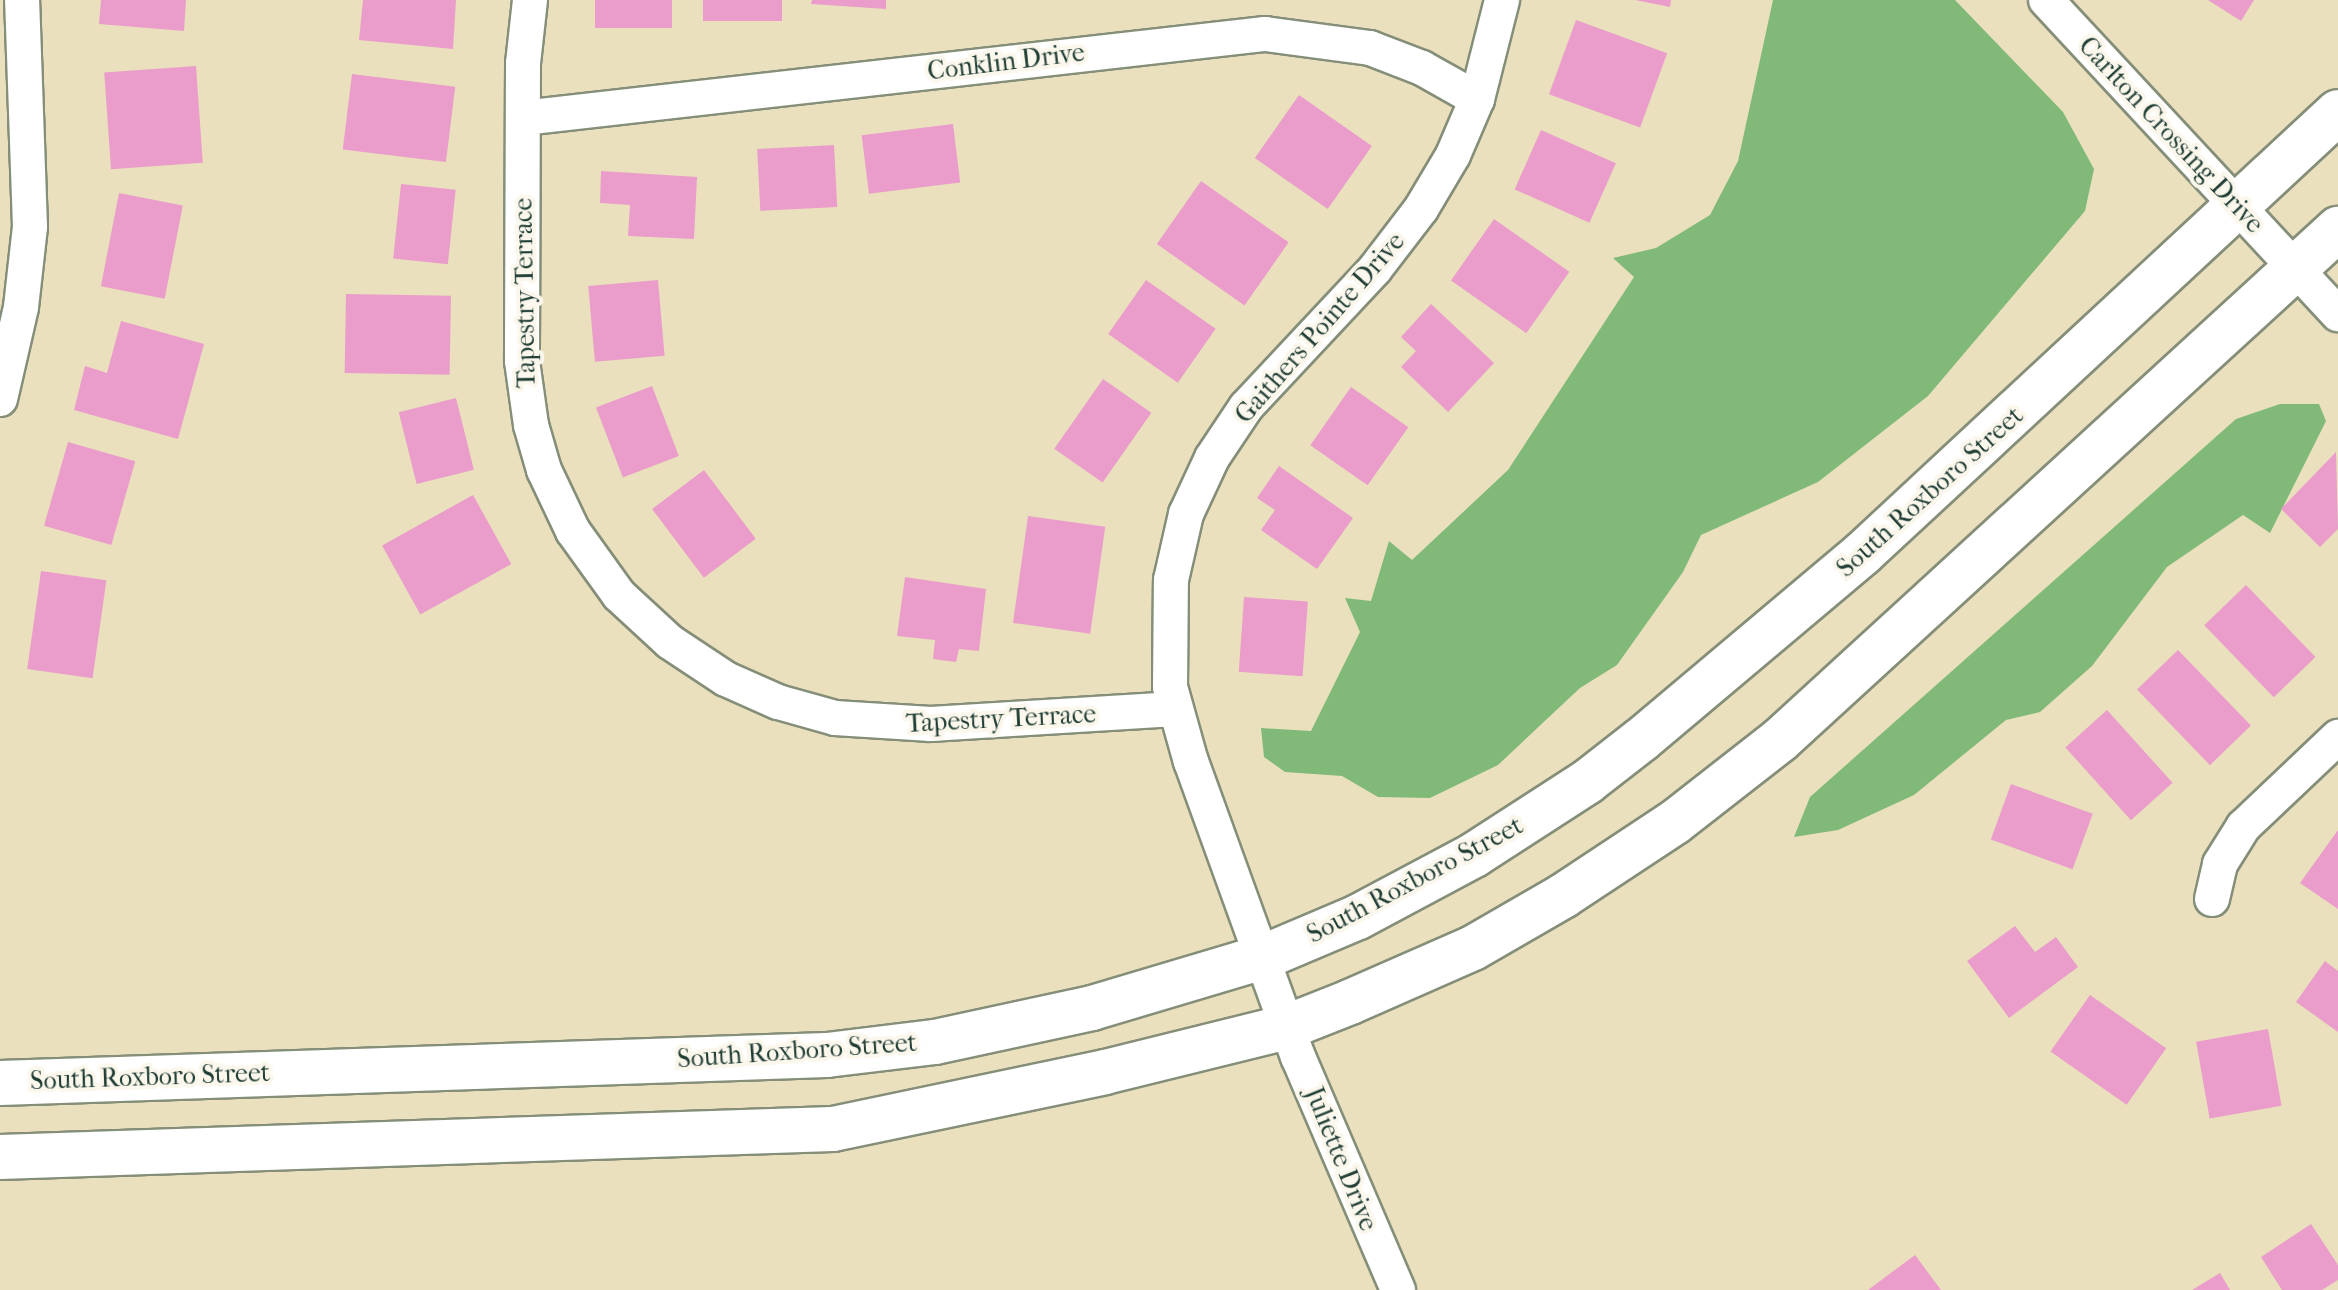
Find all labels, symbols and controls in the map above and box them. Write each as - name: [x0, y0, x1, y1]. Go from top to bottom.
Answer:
- street label: Carlton Crossing Drive: [2072, 30, 2270, 240]
- street label: Conklin Drive: [926, 37, 1086, 87]
- street label: Tapestry Terrace: [508, 198, 542, 388]
- street label: Gaithers Pointe Drive: [1229, 226, 1411, 430]
- street label: South Roxboro Street: [1830, 400, 2030, 584]
- street label: Tapestry Terrace: [905, 698, 1097, 740]
- street label: South Roxboro Street: [1302, 810, 1528, 950]
- street label: South Roxboro Street: [676, 1027, 918, 1075]
- street label: South Roxboro Street: [30, 1057, 270, 1097]
- street label: Juliette Drive: [1298, 1083, 1384, 1235]

